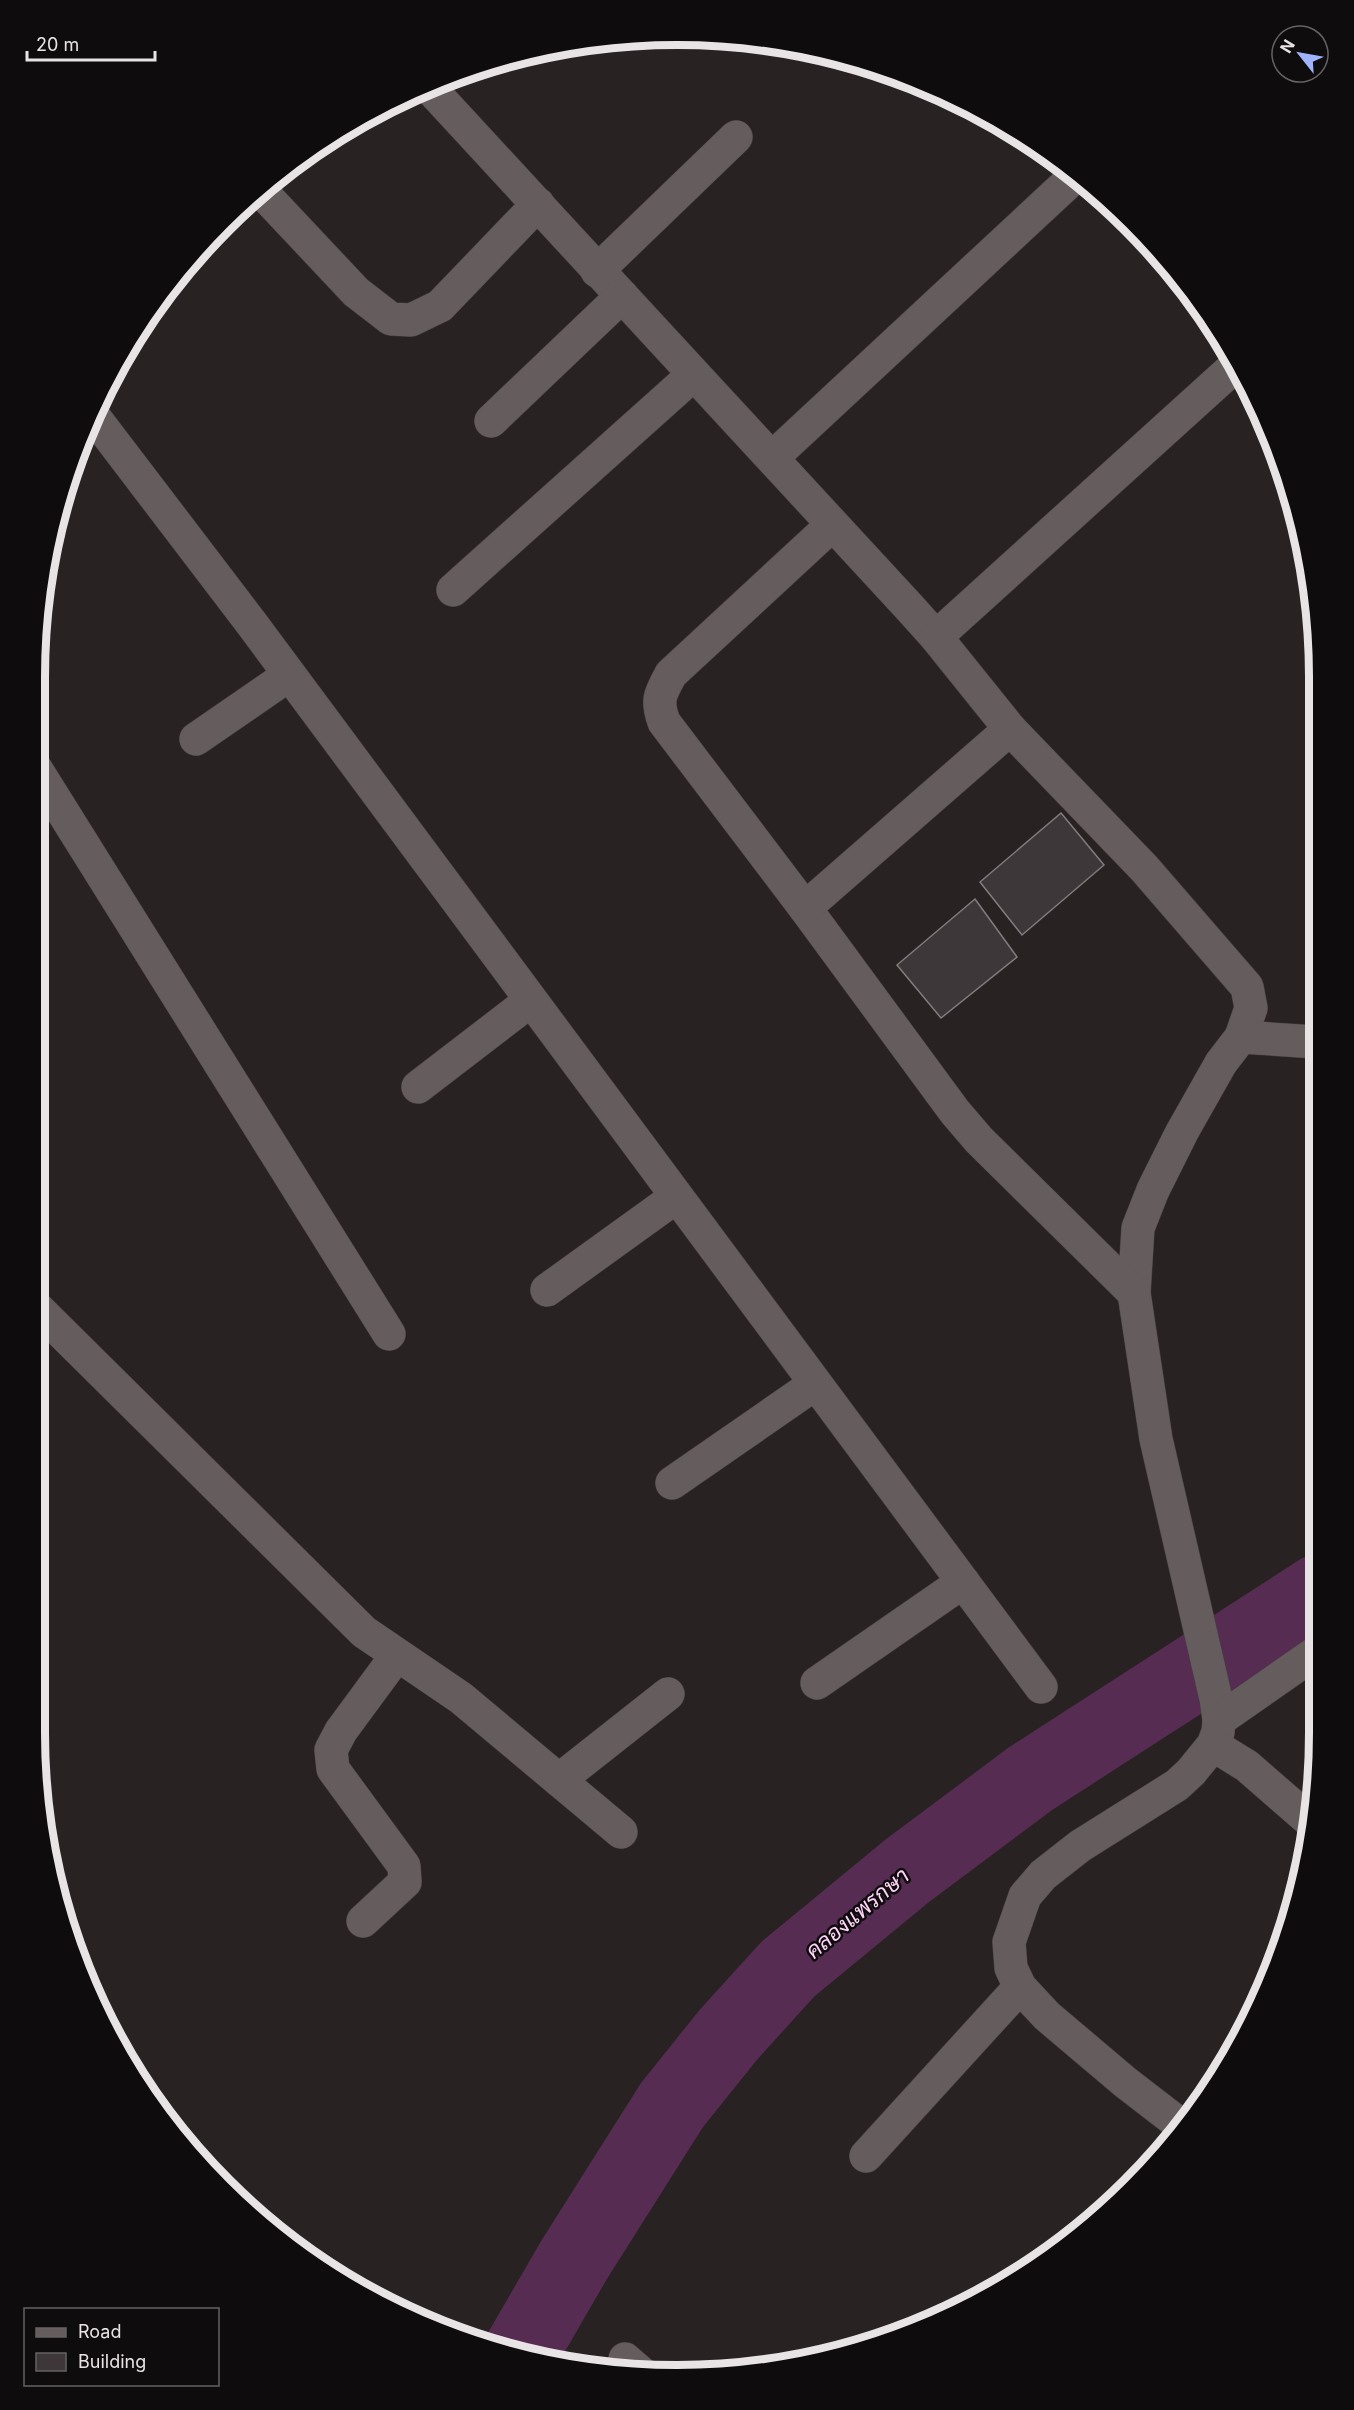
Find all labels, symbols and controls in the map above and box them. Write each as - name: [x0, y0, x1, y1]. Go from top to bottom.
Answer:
- scale bar: [27, 24, 154, 62]
- north arrow: [1270, 24, 1330, 84]
- text: 20 m: [36, 34, 79, 55]
- text: N: [1275, 36, 1299, 57]
- water label: คลองแพรกษา: [800, 1862, 914, 1964]
- legend: [24, 2308, 219, 2386]
- text: Road: [78, 2321, 121, 2342]
- text: Building: [78, 2351, 146, 2372]

